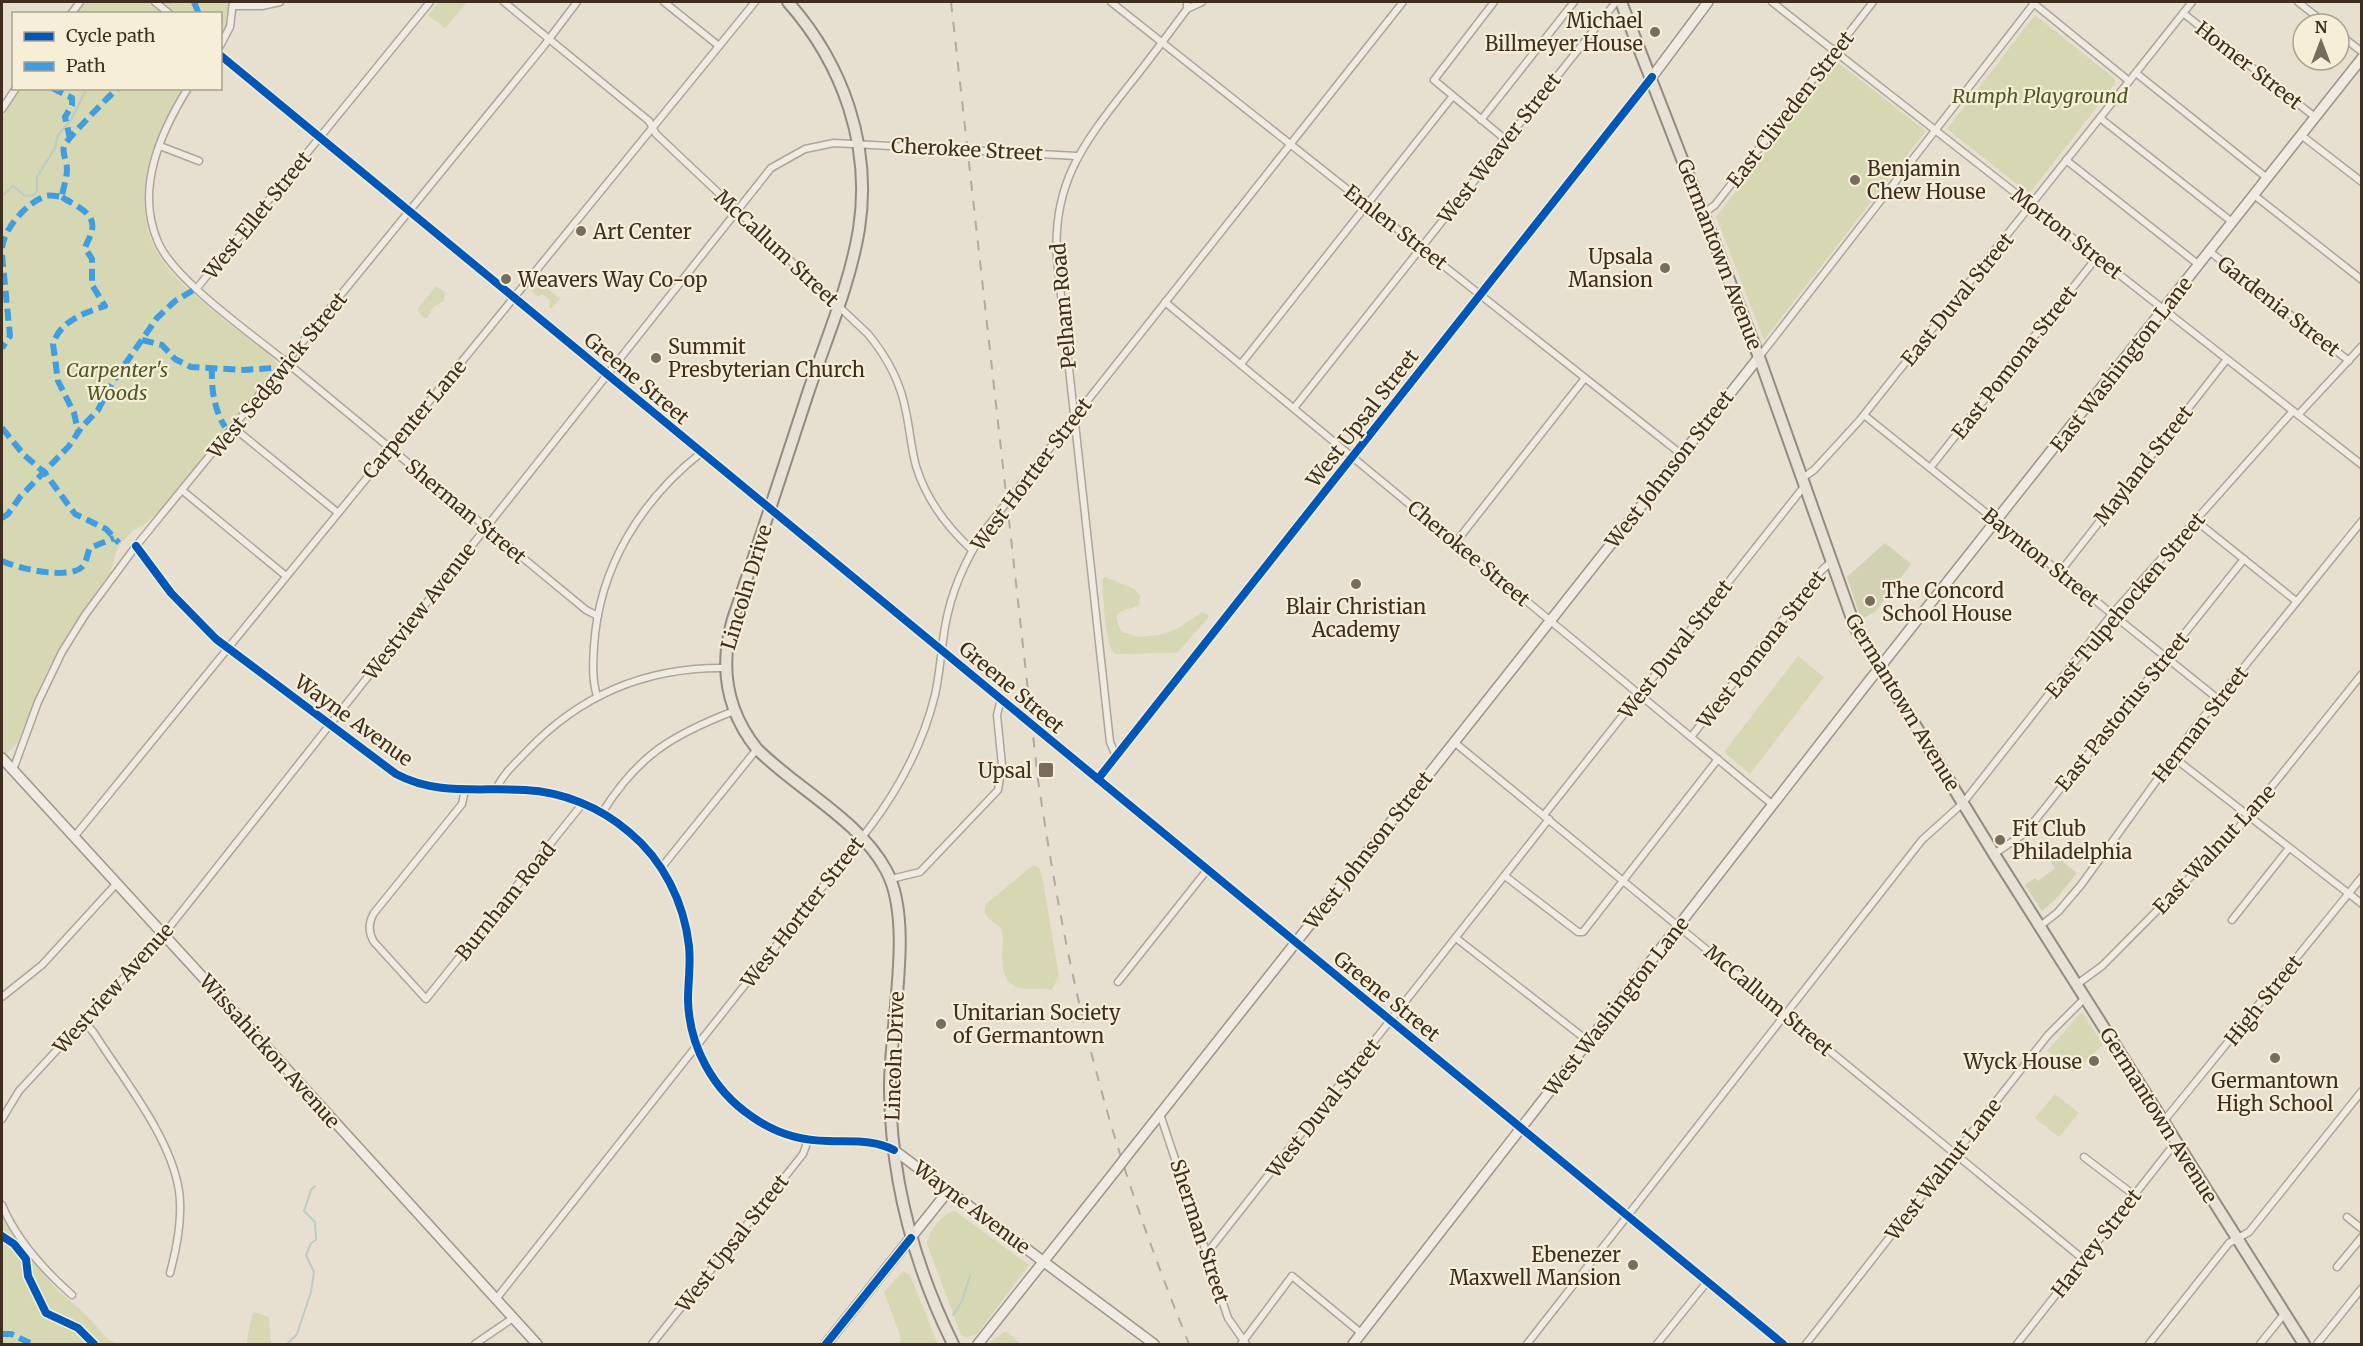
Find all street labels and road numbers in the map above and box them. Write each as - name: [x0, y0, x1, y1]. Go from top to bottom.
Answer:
- street label: Homer Street: [2191, 16, 2308, 115]
- street label: East Cliveden Street: [1721, 26, 1859, 192]
- street label: West Weaver Street: [1432, 67, 1566, 229]
- street label: Cherokee Street: [890, 133, 1044, 165]
- street label: West Ellet Street: [197, 146, 316, 285]
- street label: Germantown Avenue: [1672, 155, 1768, 353]
- street label: Emlen Street: [1339, 179, 1453, 275]
- street label: Morton Street: [2006, 182, 2128, 284]
- street label: McCallum Street: [710, 184, 844, 312]
- street label: East Duval Street: [1896, 227, 2019, 371]
- street label: Pelham Road: [1045, 242, 1081, 370]
- street label: Gardenia Street: [2213, 250, 2345, 362]
- street label: East Washington Lane: [2045, 271, 2197, 457]
- street label: East Pomona Street: [1946, 280, 2082, 444]
- street label: West Sedgwick Street: [201, 286, 352, 464]
- street label: Greene Street: [579, 327, 695, 429]
- street label: West Upsal Street: [1300, 344, 1424, 493]
- street label: Carpenter Lane: [357, 354, 471, 484]
- street label: West Johnson Street: [1599, 385, 1739, 554]
- street label: West Hortter Street: [965, 392, 1097, 556]
- street label: Mayland Street: [2088, 400, 2198, 530]
- street label: Sherman Street: [400, 453, 532, 569]
- street label: Cherokee Street: [1403, 495, 1535, 612]
- street label: Baynton Street: [1977, 502, 2105, 612]
- street label: East Tulpehocken Street: [2040, 507, 2210, 703]
- street label: Lincoln Drive: [715, 521, 777, 653]
- street label: Westview Avenue: [357, 537, 480, 686]
- street label: West Pomona Street: [1691, 565, 1831, 734]
- street label: West Duval Street: [1612, 574, 1737, 724]
- street label: Germantown Avenue: [1840, 609, 1966, 795]
- street label: East Pastorius Street: [2050, 626, 2194, 796]
- street label: Greene Street: [954, 636, 1070, 738]
- street label: Herman Street: [2147, 661, 2253, 787]
- street label: Wayne Avenue: [289, 668, 418, 771]
- street label: West Johnson Street: [1298, 766, 1438, 935]
- street label: East Walnut Lane: [2148, 779, 2280, 919]
- street label: West Hortter Street: [735, 831, 869, 993]
- street label: Burnham Road: [450, 837, 560, 965]
- street label: West Washington Lane: [1538, 911, 1694, 1102]
- street label: Westview Avenue: [47, 917, 178, 1059]
- street label: McCallum Street: [1700, 939, 1839, 1061]
- street label: Greene Street: [1329, 946, 1445, 1047]
- street label: High Street: [2219, 950, 2307, 1050]
- street label: Wissahickon Avenue: [194, 968, 346, 1133]
- street label: Lincoln Drive: [879, 991, 909, 1121]
- street label: Germantown Avenue: [2095, 1023, 2223, 1207]
- street label: West Duval Street: [1260, 1033, 1385, 1183]
- street label: West Walnut Lane: [1879, 1093, 2006, 1246]
- street label: Wayne Avenue: [908, 1154, 1035, 1259]
- street label: Sherman Street: [1165, 1156, 1235, 1306]
- street label: West Upsal Street: [670, 1169, 794, 1318]
- street label: Harvey Street: [2046, 1183, 2146, 1302]

